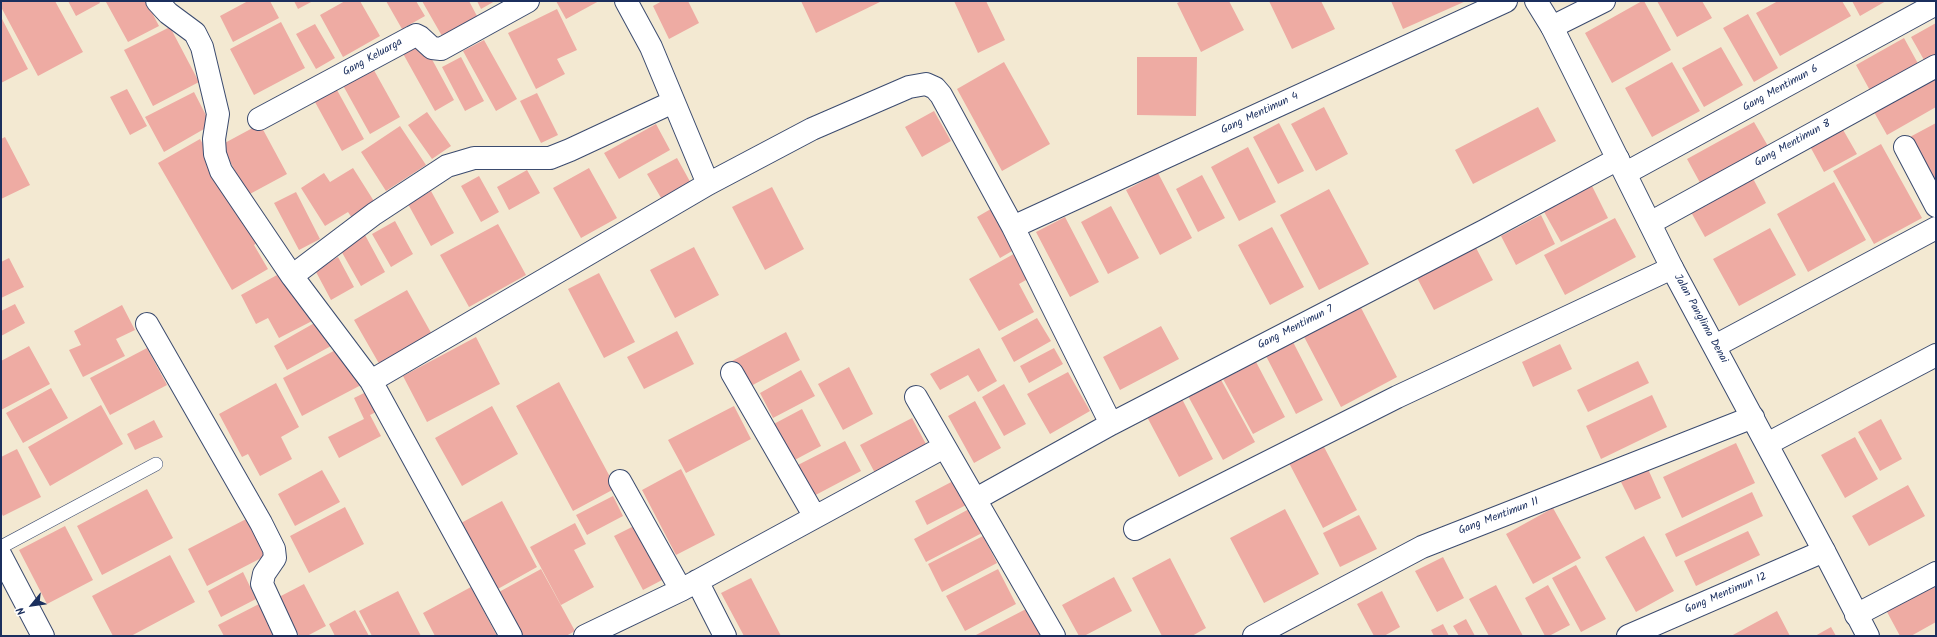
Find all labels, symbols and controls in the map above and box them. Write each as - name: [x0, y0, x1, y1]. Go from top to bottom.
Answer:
- street label: Gang Keluarga: [341, 36, 405, 80]
- street label: Gang Mentimun 6: [1741, 63, 1821, 115]
- street label: Gang Mentimun 4: [1219, 90, 1301, 138]
- street label: Gang Mentimun 8: [1753, 118, 1833, 170]
- street label: Jalan Panglima Denai: [1670, 272, 1730, 366]
- street label: Gang Mentimun 7: [1256, 303, 1336, 353]
- street label: Gang Mentimun 11: [1457, 496, 1541, 538]
- street label: Gang Mentimun 12: [1683, 571, 1769, 617]
- north arrow: [12, 585, 52, 625]
- text: N: [12, 603, 31, 618]

